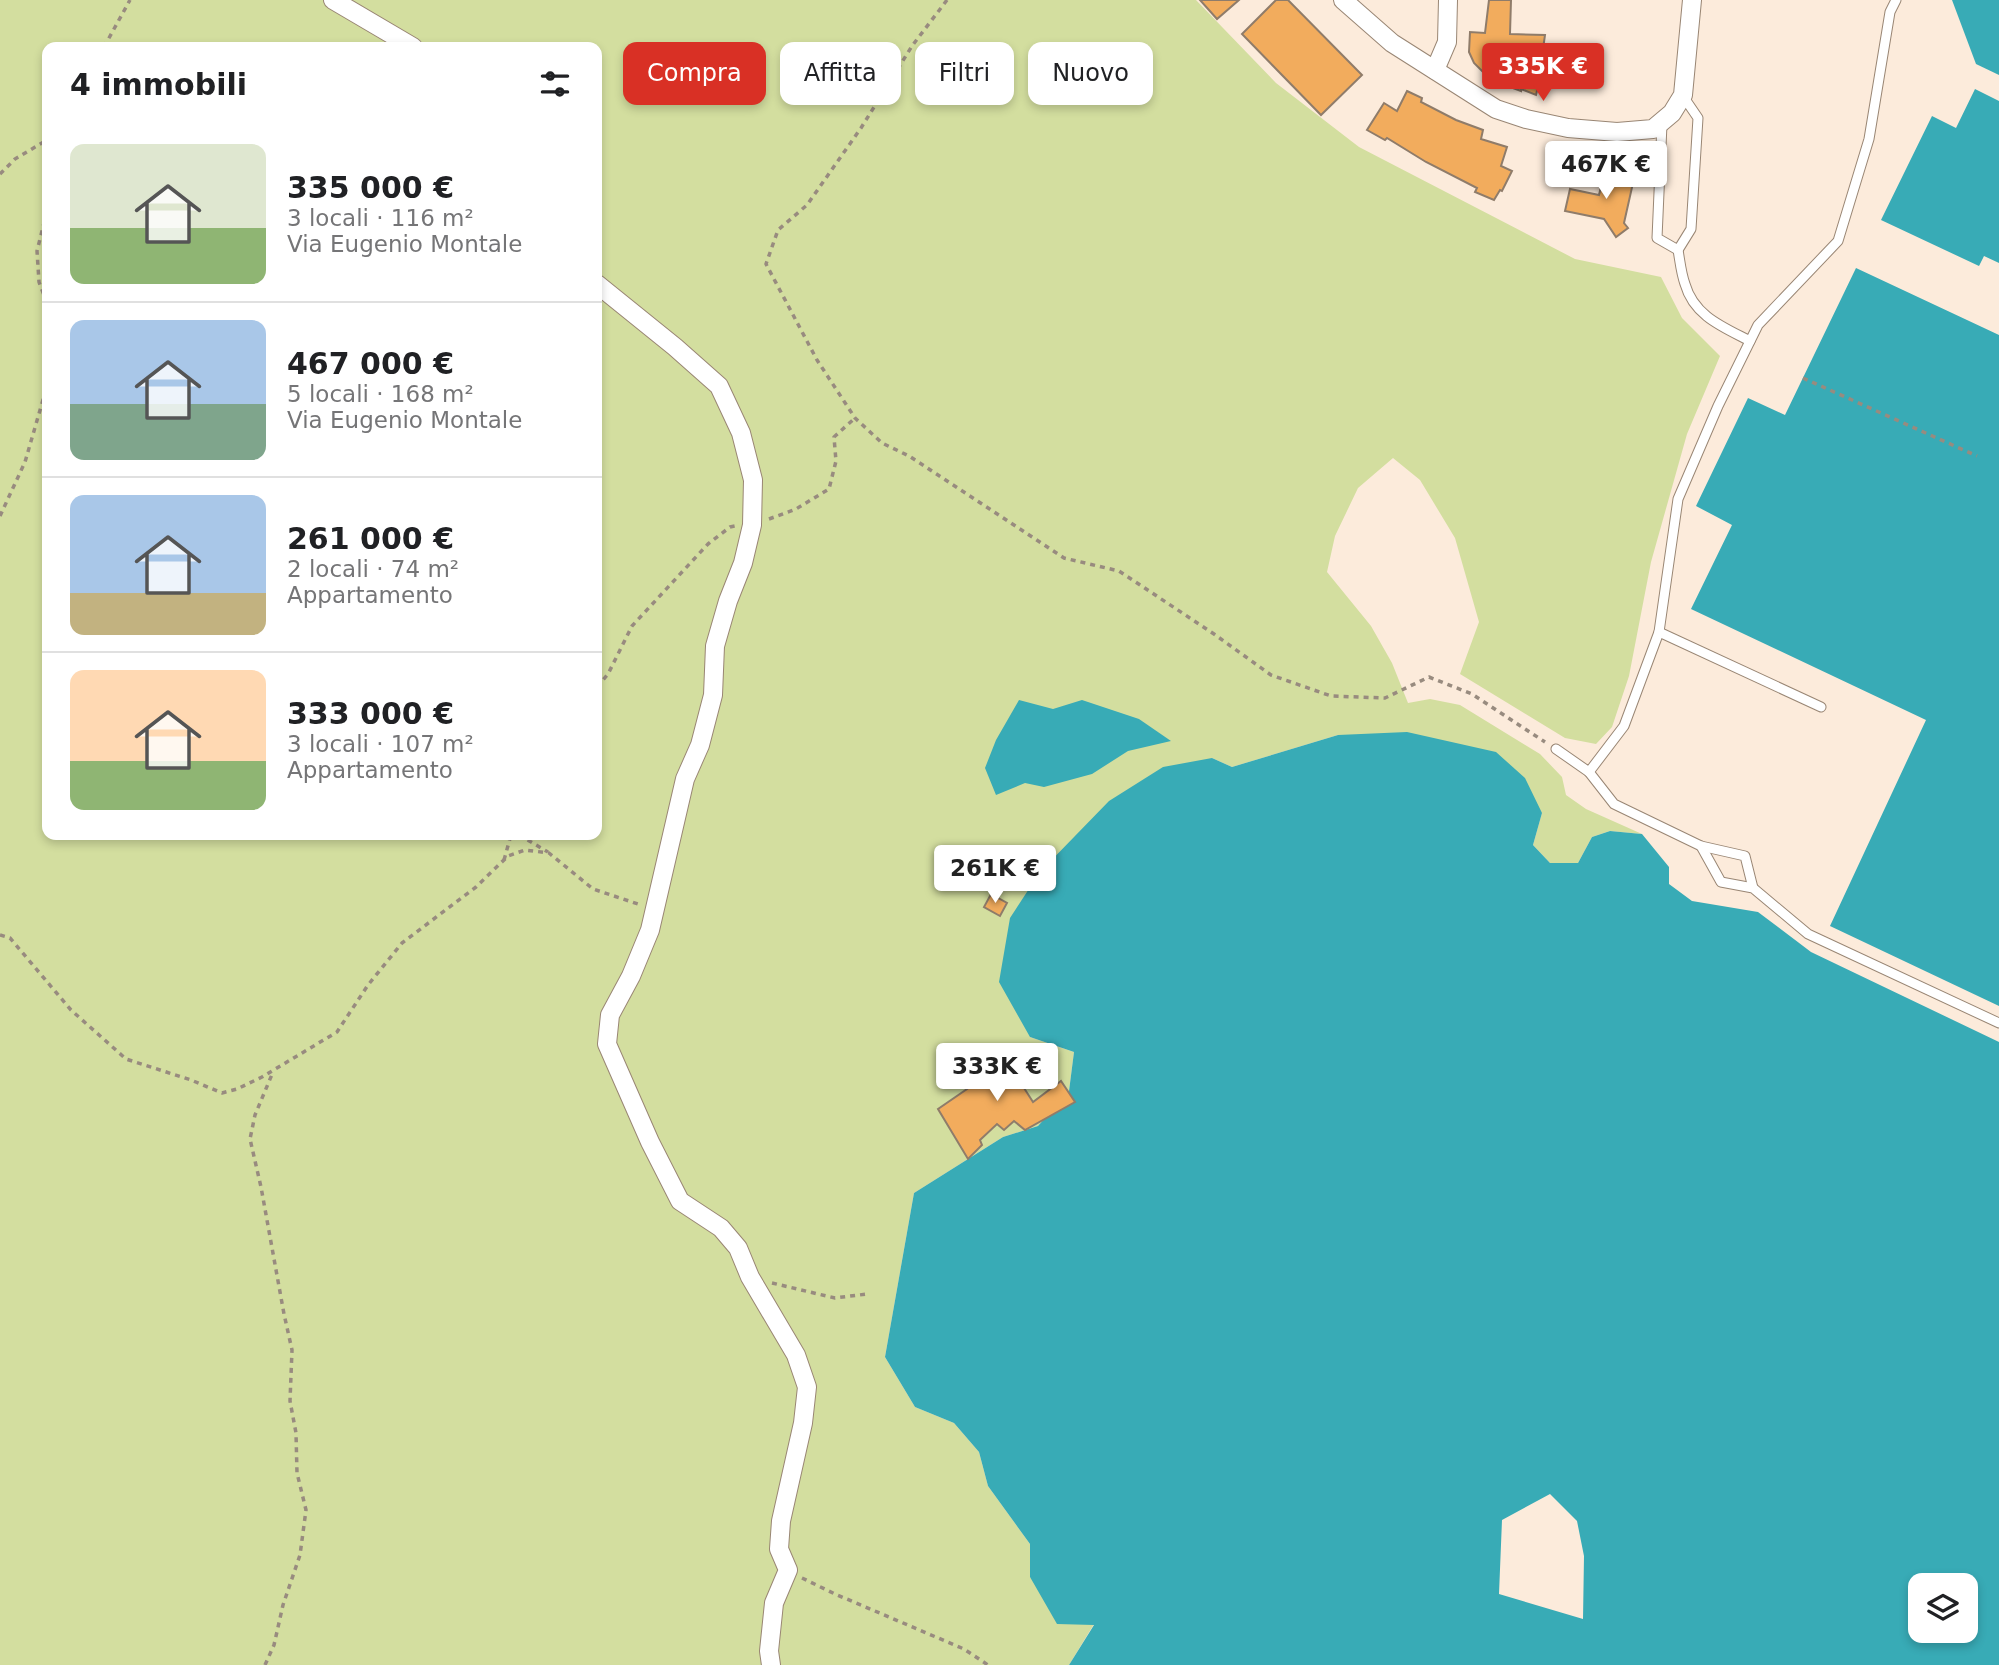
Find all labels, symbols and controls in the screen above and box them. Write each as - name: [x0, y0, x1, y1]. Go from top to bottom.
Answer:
- chip: Compra: [623, 42, 766, 105]
- chip: Affitta: [780, 42, 901, 105]
- chip: Filtri: [915, 42, 1014, 105]
- chip: Nuovo: [1028, 42, 1153, 105]
- pin: 335K €: [1486, 43, 1600, 103]
- text: 335K €: [1498, 53, 1588, 79]
- icon: filters: [536, 65, 574, 103]
- text: 4 immobili: [70, 67, 247, 102]
- pin: 467K €: [1549, 142, 1663, 201]
- text: 467K €: [1561, 151, 1651, 177]
- text: 335 000 €: [287, 170, 454, 205]
- icon: home: [126, 172, 210, 256]
- text: 3 locali · 116 m²: [287, 205, 474, 231]
- text: Via Eugenio Montale: [287, 231, 522, 257]
- text: 467 000 €: [287, 346, 454, 381]
- icon: home: [126, 348, 210, 432]
- text: 5 locali · 168 m²: [287, 381, 474, 407]
- text: Via Eugenio Montale: [287, 407, 522, 433]
- text: 261 000 €: [287, 521, 454, 556]
- icon: home: [126, 523, 210, 607]
- text: 2 locali · 74 m²: [287, 556, 459, 582]
- text: Appartamento: [287, 582, 453, 608]
- text: 333 000 €: [287, 696, 454, 731]
- icon: home: [126, 698, 210, 782]
- text: 3 locali · 107 m²: [287, 731, 474, 757]
- text: Appartamento: [287, 757, 453, 783]
- pin: 261K €: [938, 846, 1052, 905]
- text: 261K €: [950, 855, 1040, 881]
- pin: 333K €: [940, 1044, 1054, 1103]
- text: 333K €: [952, 1053, 1042, 1079]
- map controls: [1908, 1573, 1978, 1643]
- button: layers: [1908, 1573, 1978, 1643]

